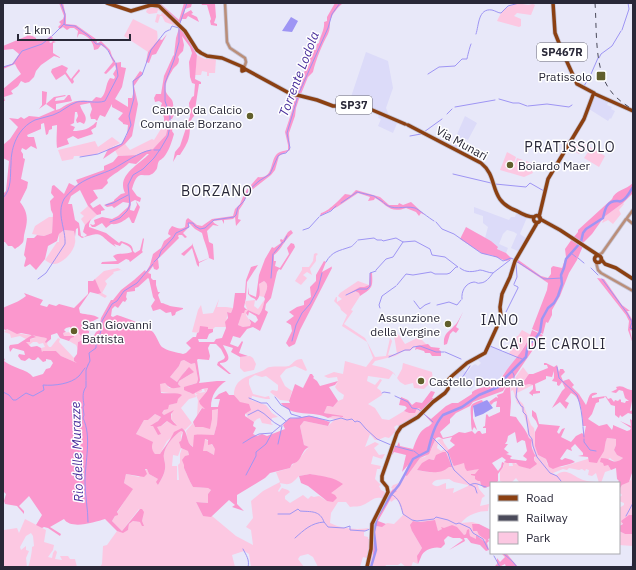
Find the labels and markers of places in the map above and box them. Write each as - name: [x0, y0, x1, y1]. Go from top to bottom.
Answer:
- place label: Pratissolo: [539, 69, 592, 84]
- marker: Pratissolo: [595, 70, 607, 82]
- place label: Campo da Calcio Comunale Borzano: [140, 102, 242, 131]
- marker: Campo da Calcio Comunale Borzano: [245, 111, 255, 121]
- place label: Boiardo Maer: [518, 158, 591, 173]
- marker: Boiardo Maer: [505, 160, 515, 170]
- place label: Assunzione della Vergine: [370, 310, 440, 339]
- place label: San Giovanni Battista: [82, 317, 152, 346]
- marker: Assunzione della Vergine: [443, 319, 453, 329]
- marker: San Giovanni Battista: [69, 326, 79, 336]
- place label: Castello Dondena: [429, 374, 524, 389]
- marker: Castello Dondena: [416, 376, 426, 386]

